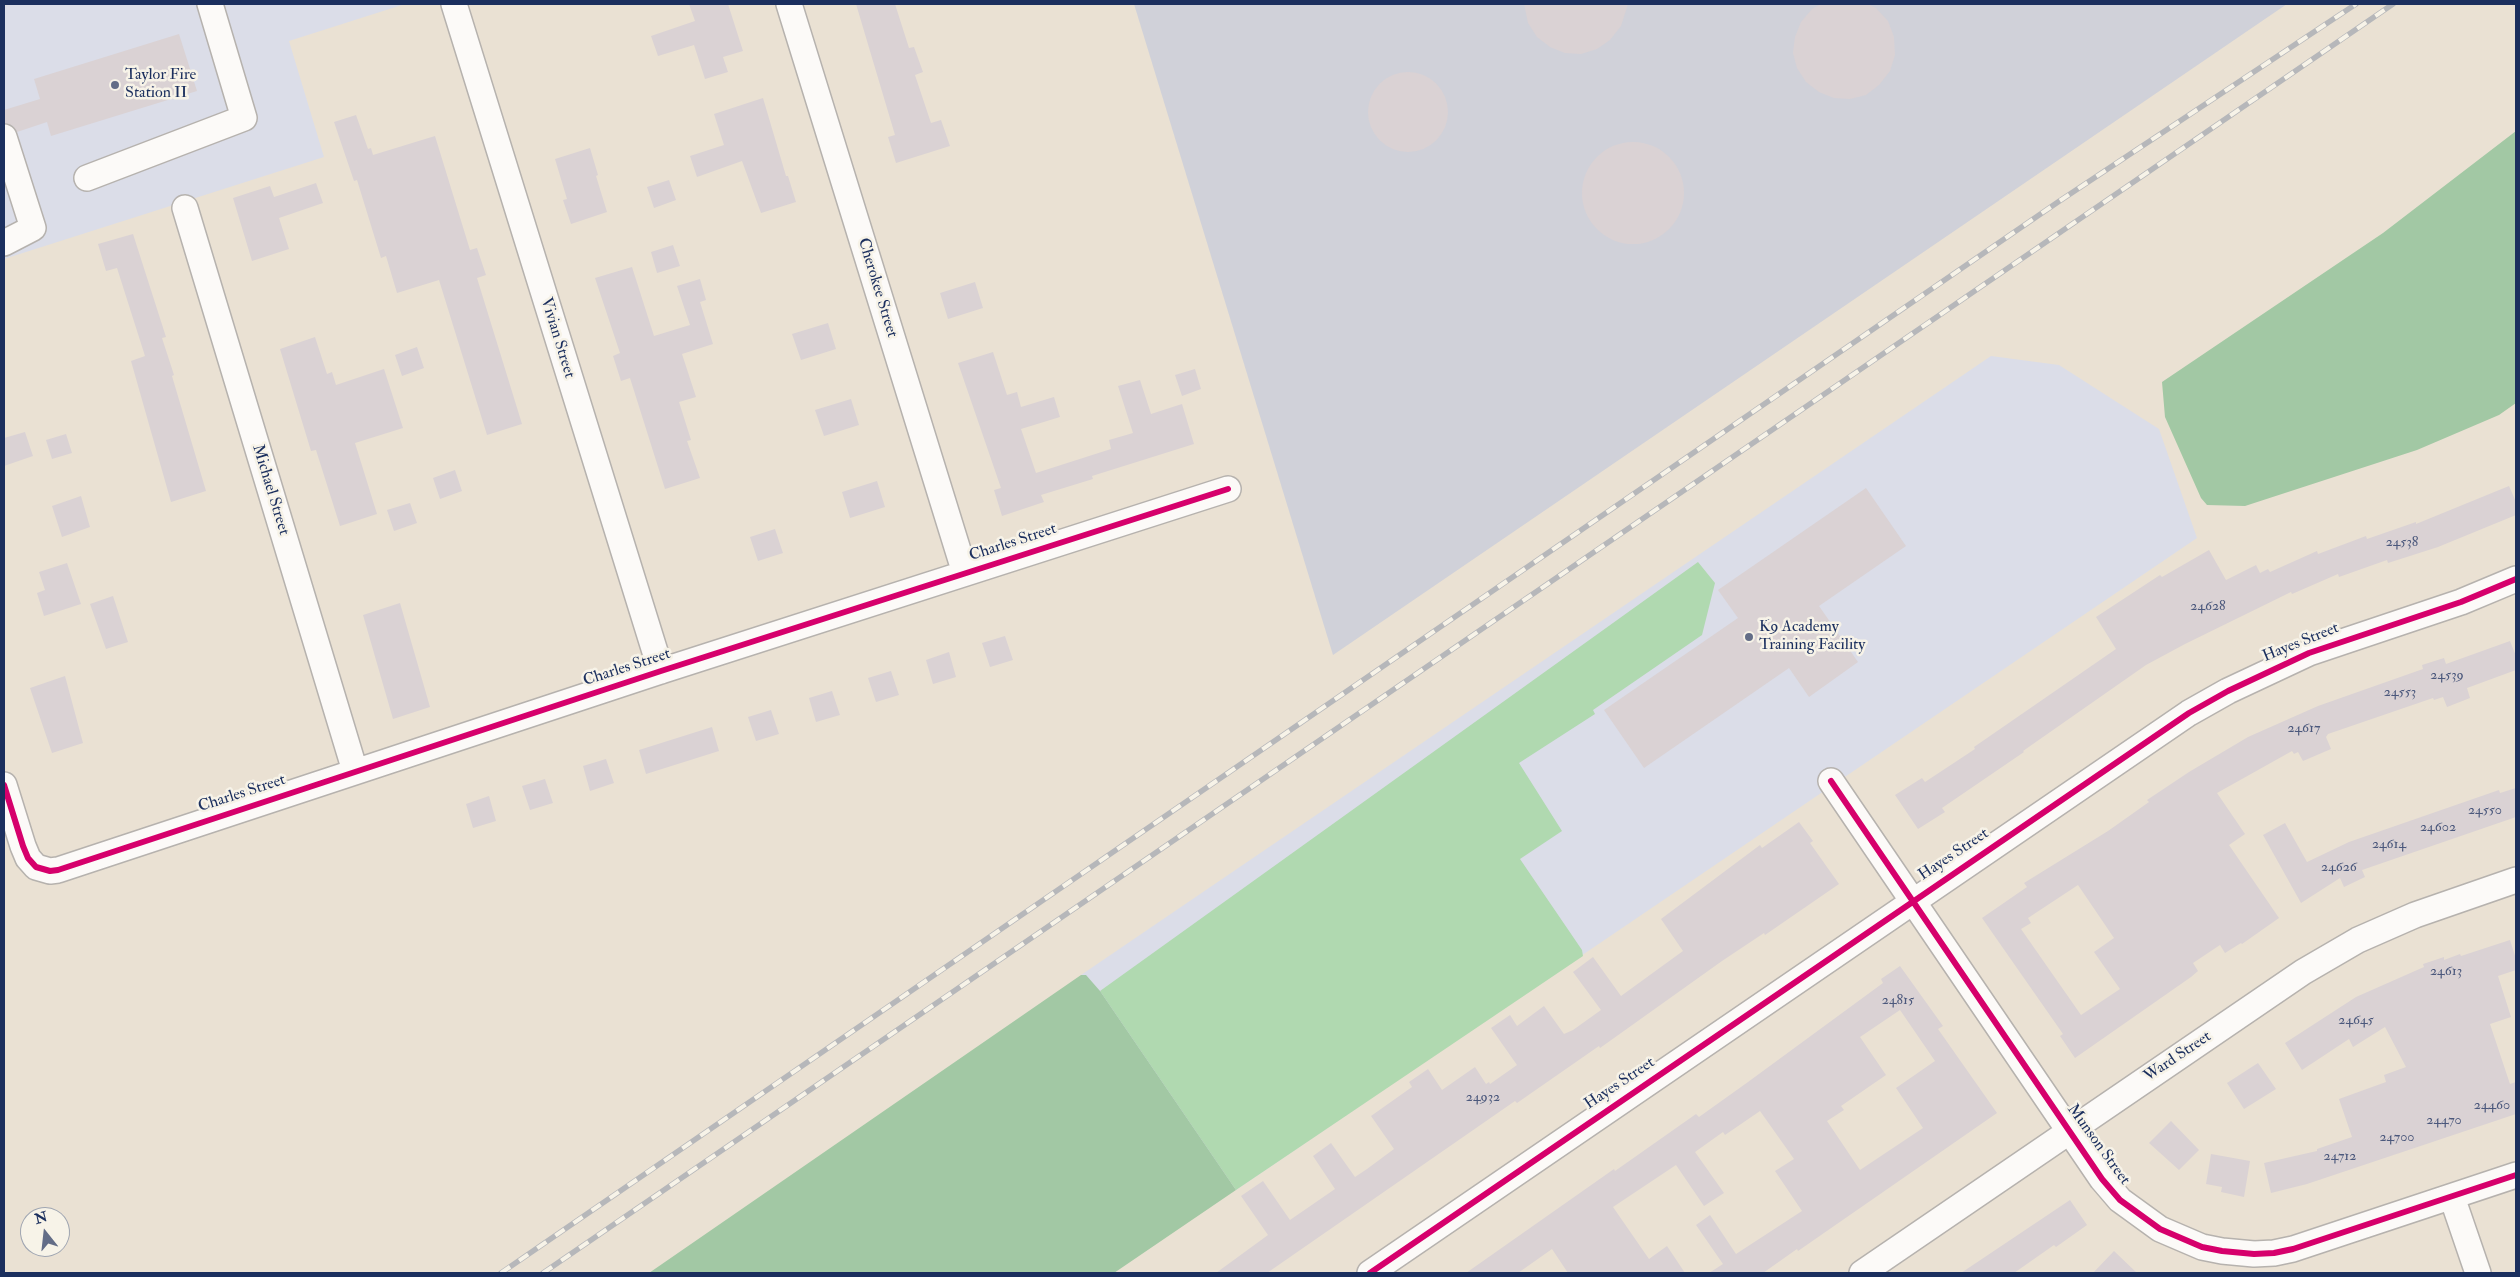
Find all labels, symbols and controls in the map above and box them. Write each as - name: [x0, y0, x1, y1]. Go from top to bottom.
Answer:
- place label: Taylor Fire Station II: [125, 66, 196, 104]
- marker: Taylor Fire Station II: [109, 79, 121, 91]
- street label: Cherokee Street: [853, 236, 901, 340]
- street label: Vivian Street: [536, 295, 578, 381]
- street label: Michael Street: [247, 442, 293, 538]
- street label: Charles Street: [967, 520, 1059, 566]
- house number: 24538: [2386, 535, 2418, 551]
- house number: 24628: [2190, 599, 2226, 615]
- place label: K9 Academy Training Facility: [1759, 618, 1865, 656]
- street label: Hayes Street: [2260, 619, 2342, 667]
- marker: K9 Academy Training Facility: [1743, 631, 1755, 643]
- street label: Charles Street: [581, 645, 673, 691]
- house number: 24539: [2430, 668, 2464, 684]
- house number: 24553: [2384, 685, 2416, 701]
- house number: 24617: [2287, 721, 2321, 737]
- street label: Charles Street: [196, 771, 288, 817]
- house number: 24550: [2468, 803, 2502, 819]
- house number: 24602: [2420, 820, 2456, 836]
- street label: Hayes Street: [1915, 825, 1993, 885]
- house number: 24614: [2372, 837, 2406, 853]
- house number: 24626: [2321, 860, 2357, 876]
- house number: 24613: [2430, 964, 2462, 980]
- house number: 24815: [1882, 993, 1914, 1009]
- house number: 24645: [2338, 1013, 2374, 1029]
- street label: Ward Street: [2141, 1027, 2215, 1087]
- street label: Hayes Street: [1581, 1054, 1659, 1114]
- house number: 24932: [1466, 1090, 1500, 1106]
- house number: 24460: [2474, 1098, 2510, 1114]
- street label: Munson Street: [2062, 1101, 2134, 1189]
- house number: 24470: [2426, 1113, 2462, 1129]
- house number: 24700: [2379, 1130, 2415, 1146]
- house number: 24712: [2324, 1149, 2356, 1165]
- north arrow: [20, 1207, 70, 1257]
- text: N: [33, 1208, 49, 1228]

